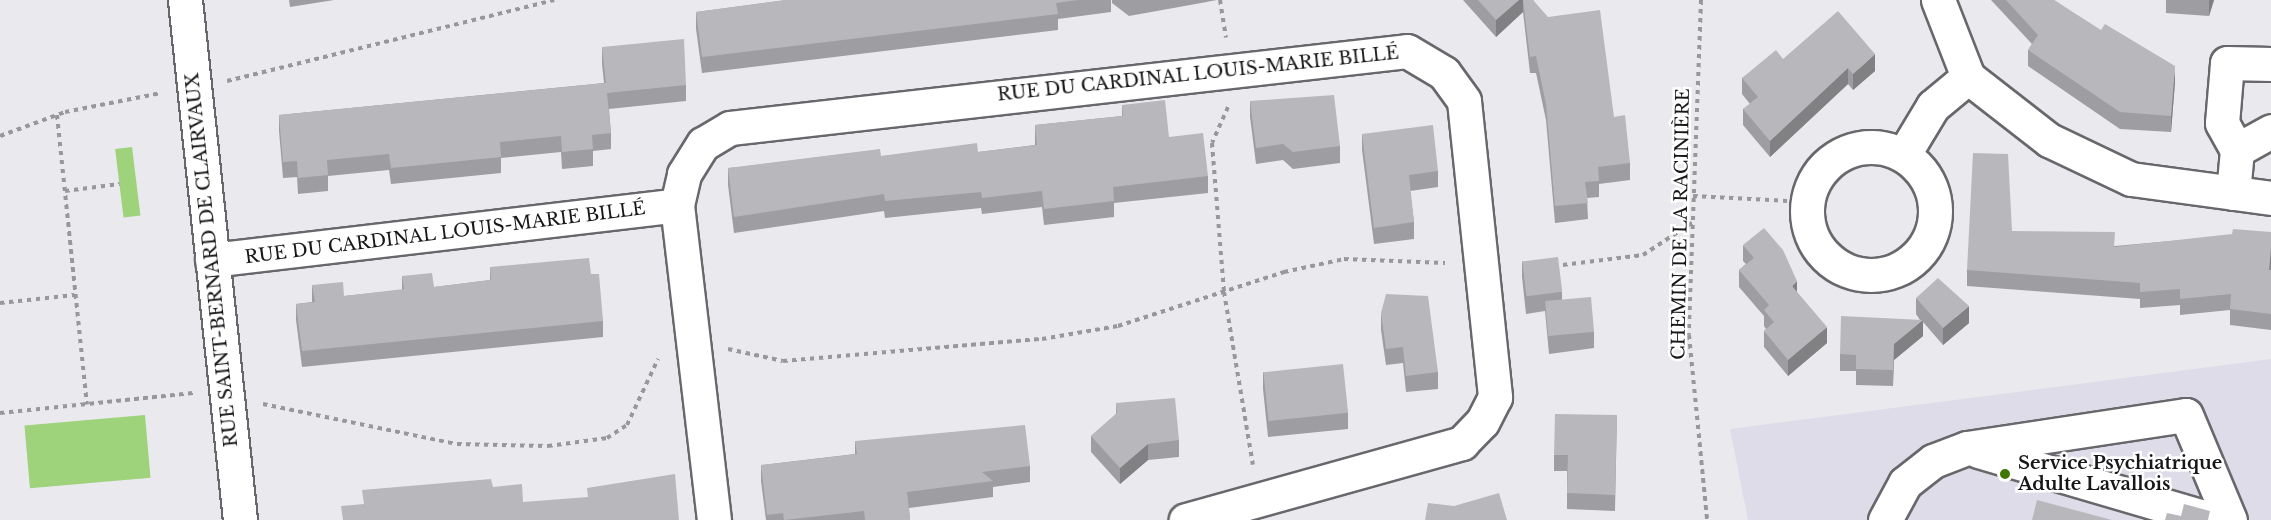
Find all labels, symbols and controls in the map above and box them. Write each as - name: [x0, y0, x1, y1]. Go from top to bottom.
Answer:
- street label: RUE DU CARDINAL LOUIS-MARIE BILLÉ: [996, 42, 1400, 106]
- street label: RUE SAINT-BERNARD DE CLAIRVAUX: [182, 72, 242, 448]
- street label: CHEMIN DE LA RACINIÈRE: [1668, 88, 1694, 360]
- street label: RUE DU CARDINAL LOUIS-MARIE BILLÉ: [243, 198, 647, 268]
- place label: Service Psychiatrique Adulte Lavallois: [2018, 453, 2222, 496]
- marker: Service Psychiatrique Adulte Lavallois: [1996, 465, 2014, 483]

